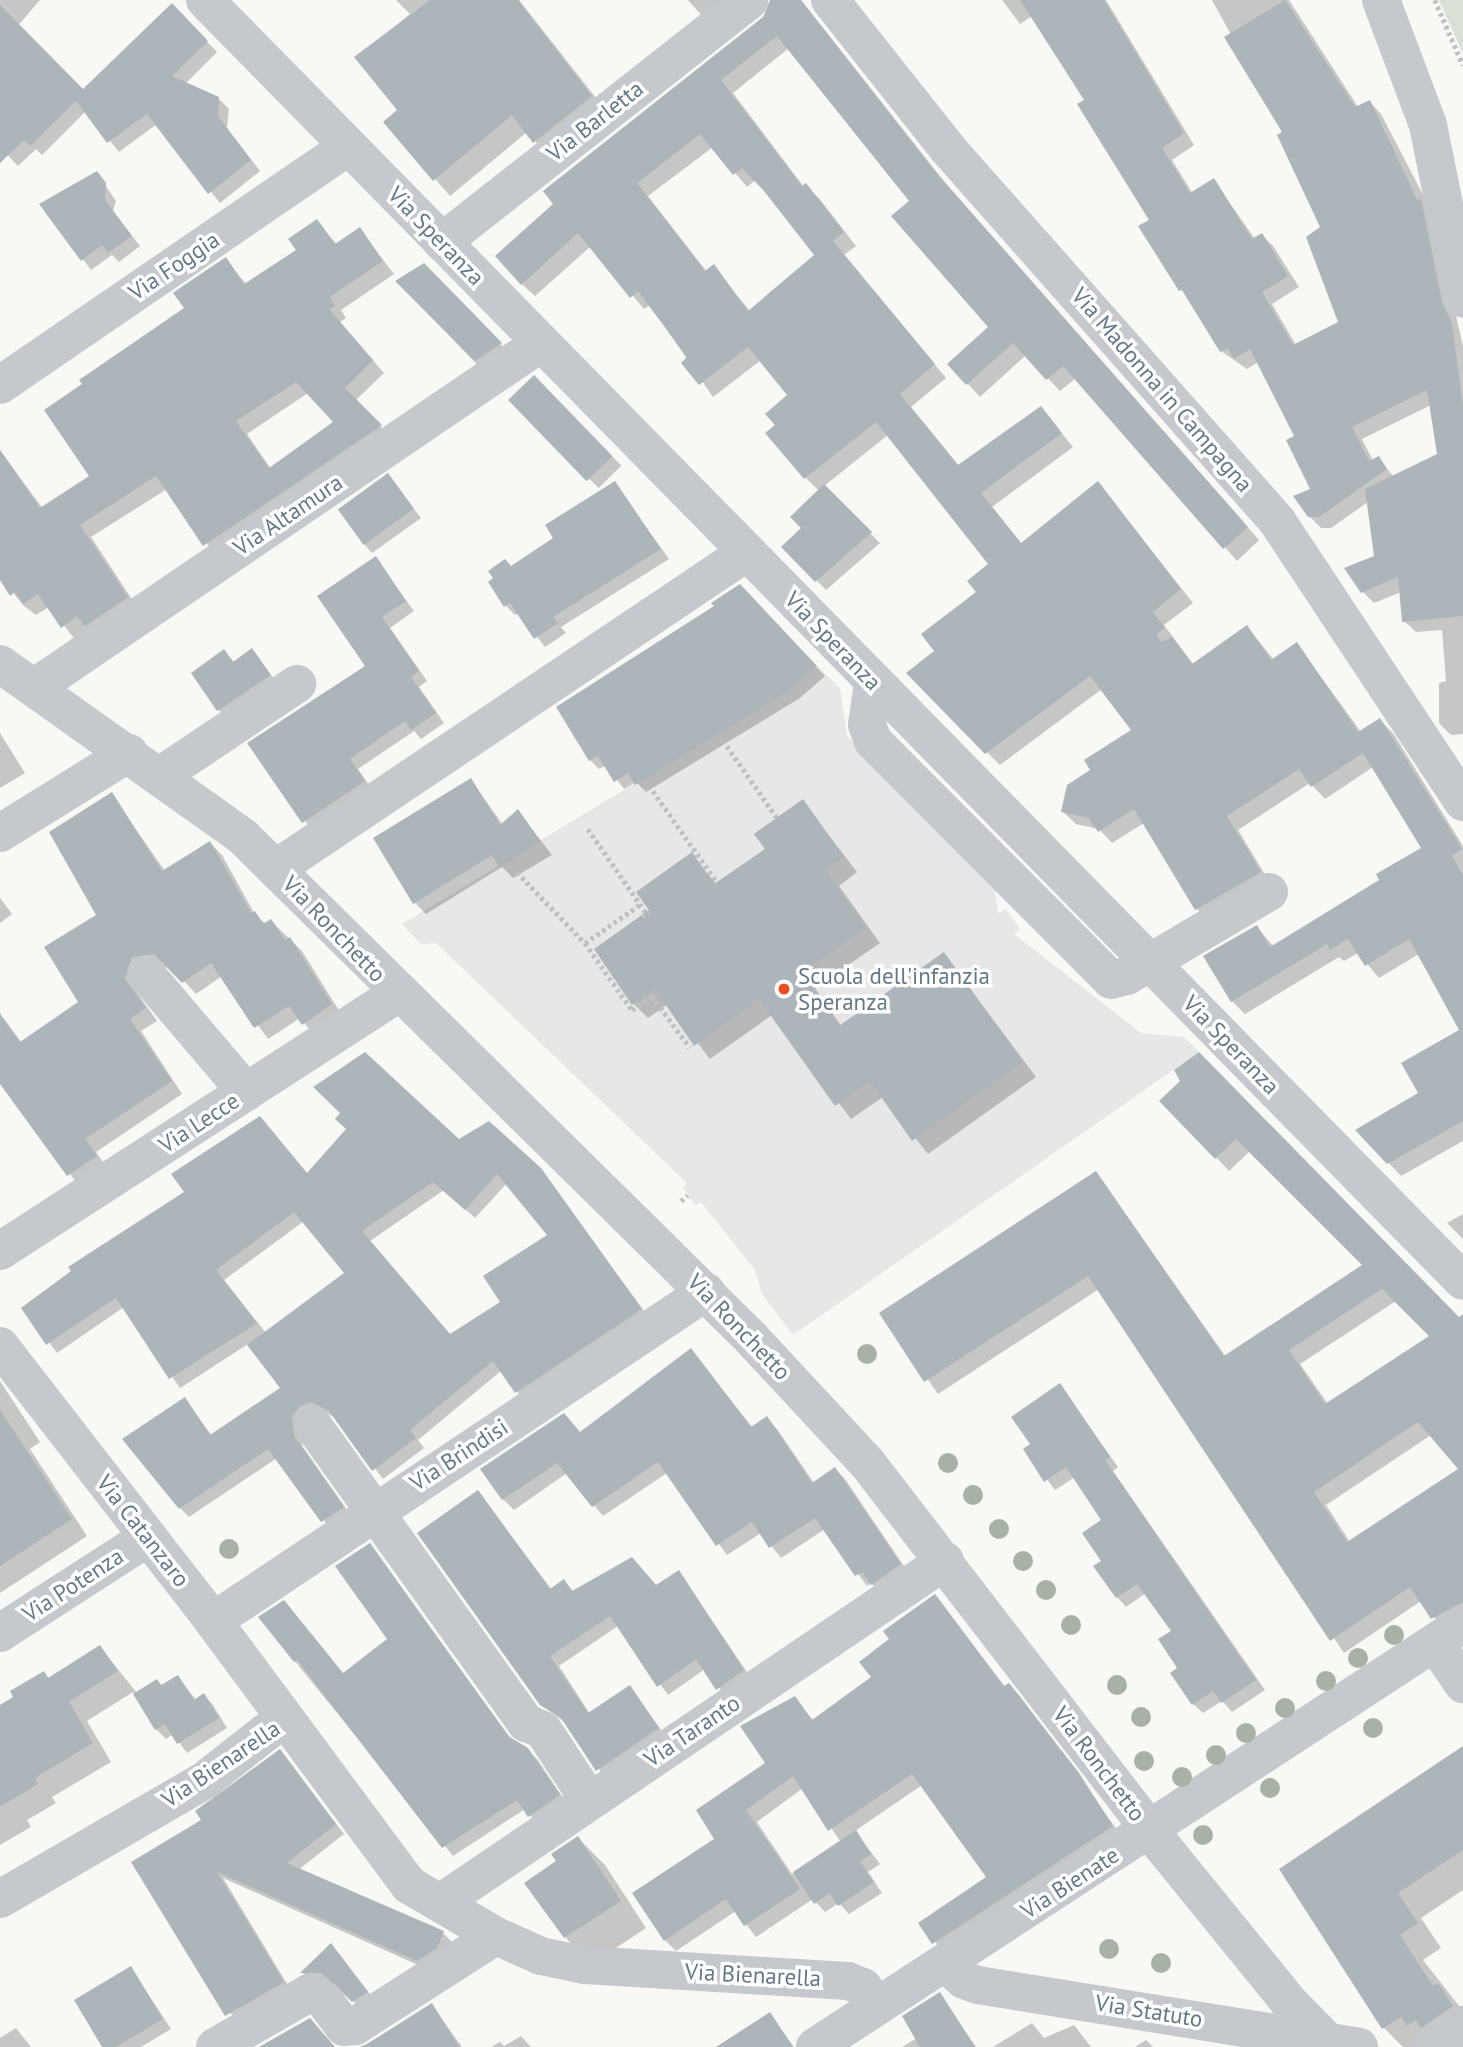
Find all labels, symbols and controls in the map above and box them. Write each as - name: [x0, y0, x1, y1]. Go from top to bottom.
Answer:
- street label: Via Barletta: [541, 75, 649, 167]
- street label: Via Speranza: [382, 181, 490, 291]
- street label: Via Foggia: [123, 226, 225, 306]
- street label: Via Madonna in Campagna: [1066, 282, 1258, 498]
- street label: Via Altamura: [228, 468, 348, 562]
- street label: Via Speranza: [779, 586, 887, 696]
- street label: Via Ronchetto: [277, 870, 391, 988]
- place label: Scuola dell'infanzia Speranza: [798, 962, 990, 1016]
- marker: Scuola dell'infanzia Speranza: [776, 981, 792, 997]
- street label: Via Speranza: [1177, 990, 1285, 1100]
- street label: Via Lecce: [154, 1087, 244, 1159]
- street label: Via Ronchetto: [682, 1268, 796, 1386]
- street label: Via Brindisi: [405, 1413, 513, 1497]
- street label: Via Catanzaro: [91, 1469, 195, 1593]
- street label: Via Potenza: [17, 1542, 129, 1628]
- street label: Via Taranto: [639, 1689, 745, 1773]
- street label: Via Ronchetto: [1047, 1701, 1151, 1827]
- street label: Via Bienarella: [157, 1714, 285, 1814]
- street label: Via Bienate: [1016, 1841, 1124, 1925]
- street label: Via Bienarella: [684, 1958, 822, 1992]
- street label: Via Statuto: [1093, 1989, 1205, 2033]

